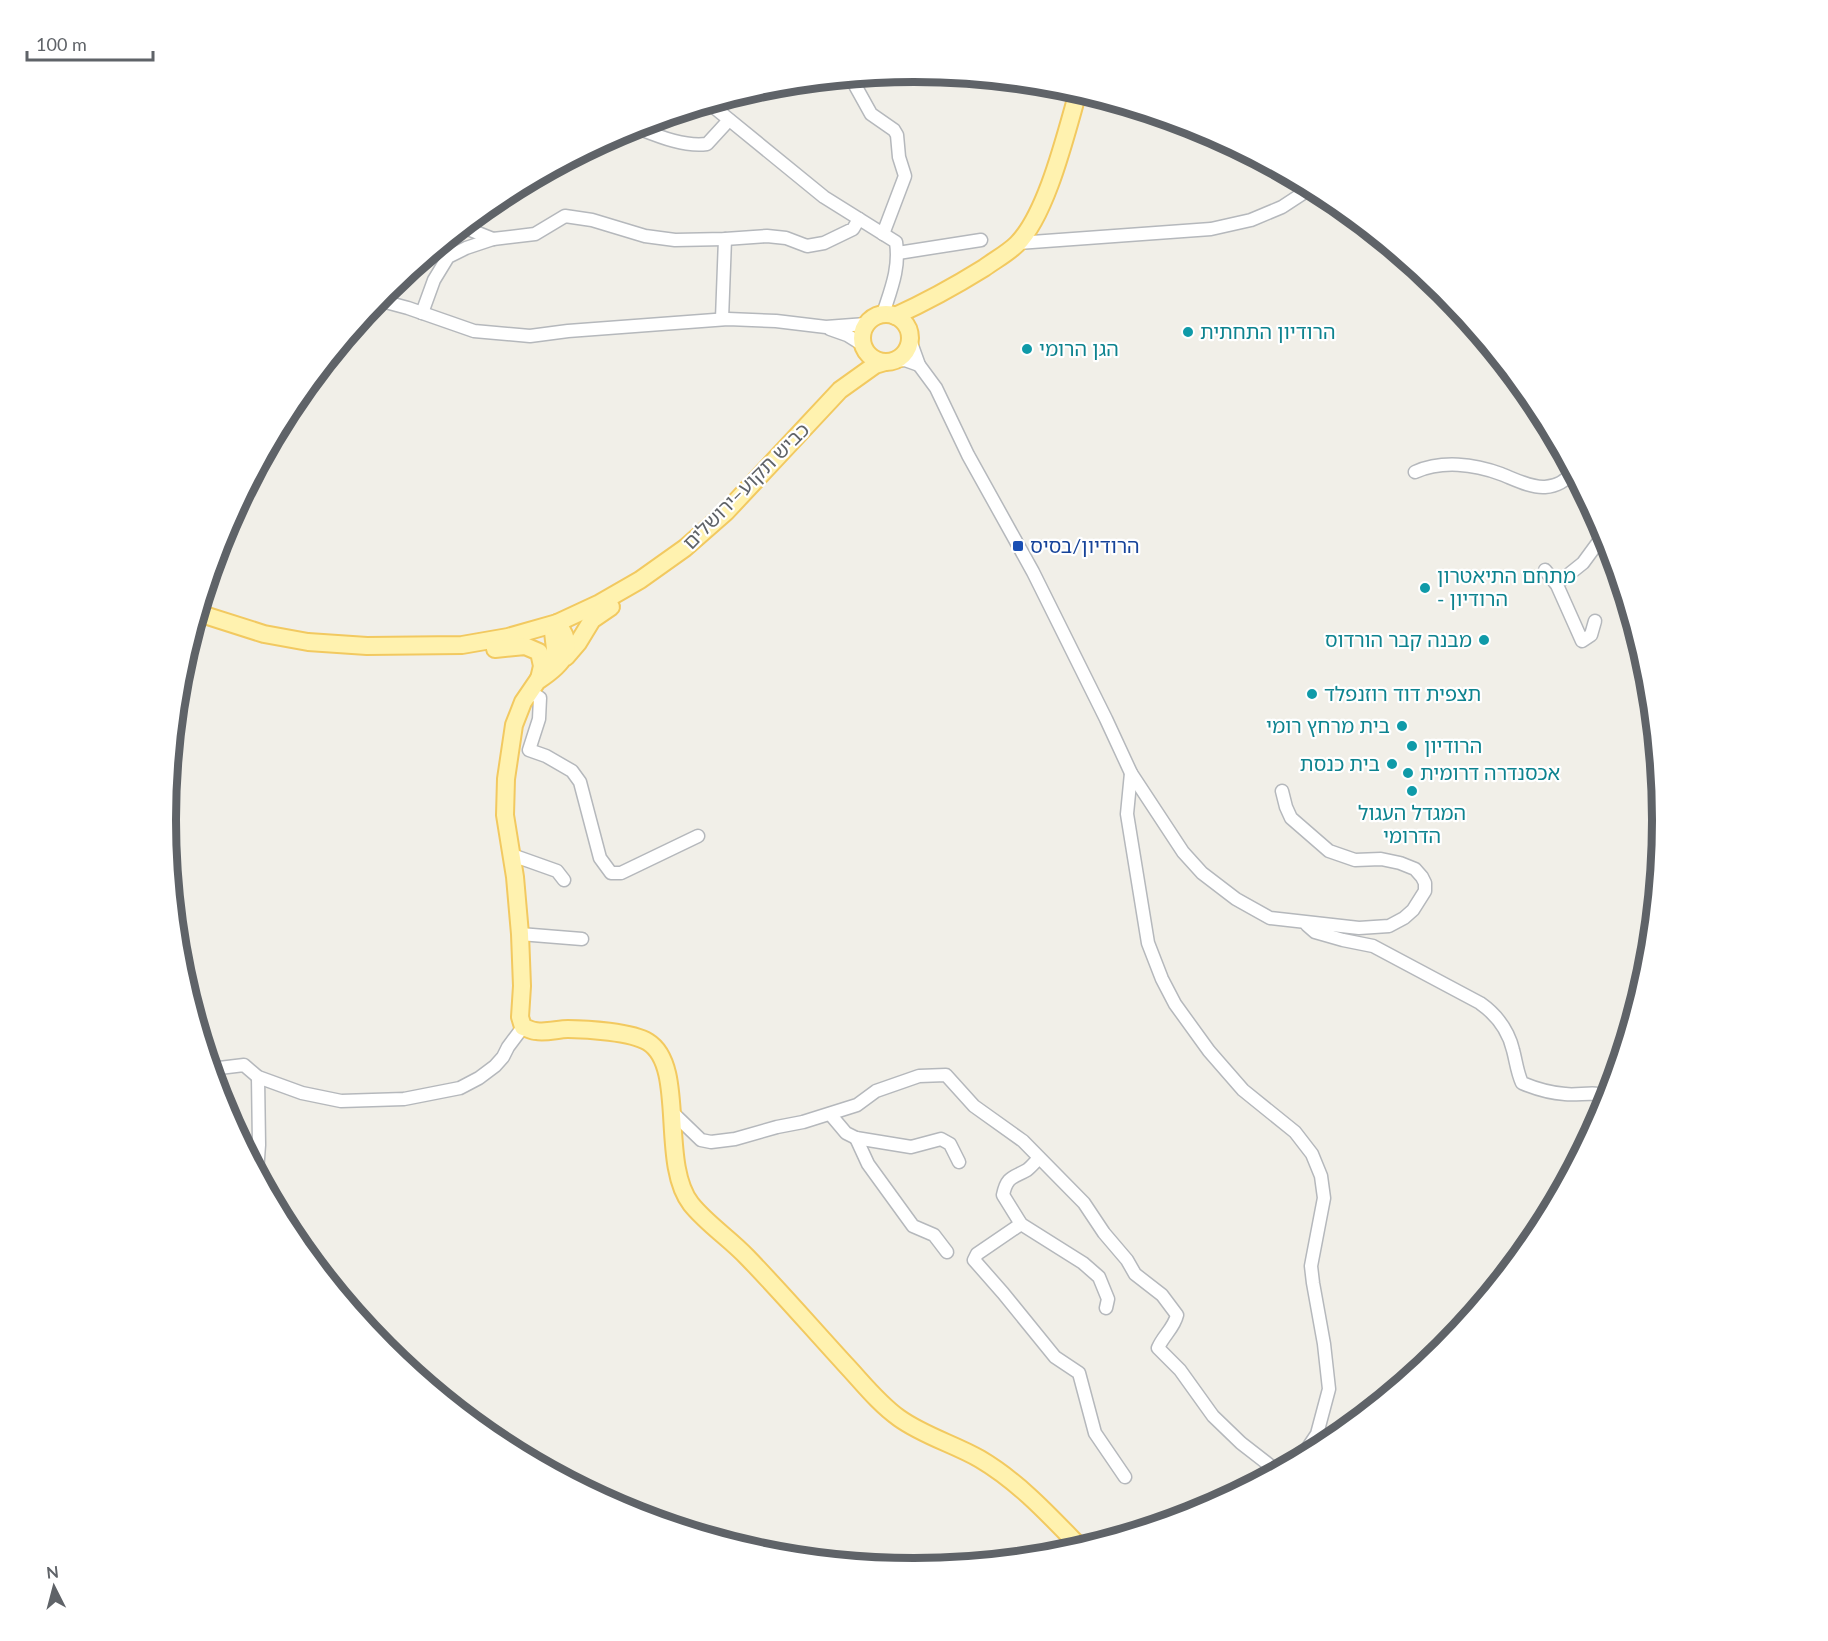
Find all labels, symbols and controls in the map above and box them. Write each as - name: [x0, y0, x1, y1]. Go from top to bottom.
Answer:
- scale bar: [27, 24, 153, 62]
- text: 100 m: [36, 33, 87, 55]
- place label: הרודיון התחתית: [1200, 319, 1336, 343]
- marker: הרודיון התחתית: [1181, 325, 1195, 339]
- place label: הגן הרומי: [1039, 336, 1119, 360]
- marker: הגן הרומי: [1020, 342, 1034, 356]
- street label: כביש תקוע–ירושלים: [677, 417, 814, 554]
- place label: הרודיון/בסיס: [1030, 533, 1140, 557]
- marker: הרודיון/בסיס: [1011, 539, 1025, 553]
- place label: מתחם התיאטרון - הרודיון: [1437, 563, 1576, 610]
- marker: מתחם התיאטרון - הרודיון: [1418, 581, 1432, 595]
- place label: מבנה קבר הורדוס: [1325, 627, 1472, 651]
- marker: מבנה קבר הורדוס: [1477, 633, 1491, 647]
- place label: תצפית דוד רוזנפלד: [1324, 681, 1481, 705]
- marker: תצפית דוד רוזנפלד: [1305, 687, 1319, 701]
- place label: בית מרחץ רומי: [1266, 713, 1390, 737]
- marker: בית מרחץ רומי: [1395, 719, 1409, 733]
- place label: הרודיון: [1424, 733, 1482, 757]
- marker: הרודיון: [1405, 739, 1419, 753]
- place label: בית כנסת: [1300, 751, 1380, 775]
- marker: בית כנסת: [1385, 757, 1399, 771]
- place label: אכסנדרה דרומית: [1420, 760, 1560, 784]
- marker: אכסנדרה דרומית: [1401, 766, 1415, 780]
- marker: המגדל העגול הדרומי: [1405, 784, 1419, 798]
- place label: המגדל העגול הדרומי: [1358, 800, 1466, 847]
- north arrow: [24, 1557, 84, 1617]
- text: N: [45, 1561, 60, 1582]

